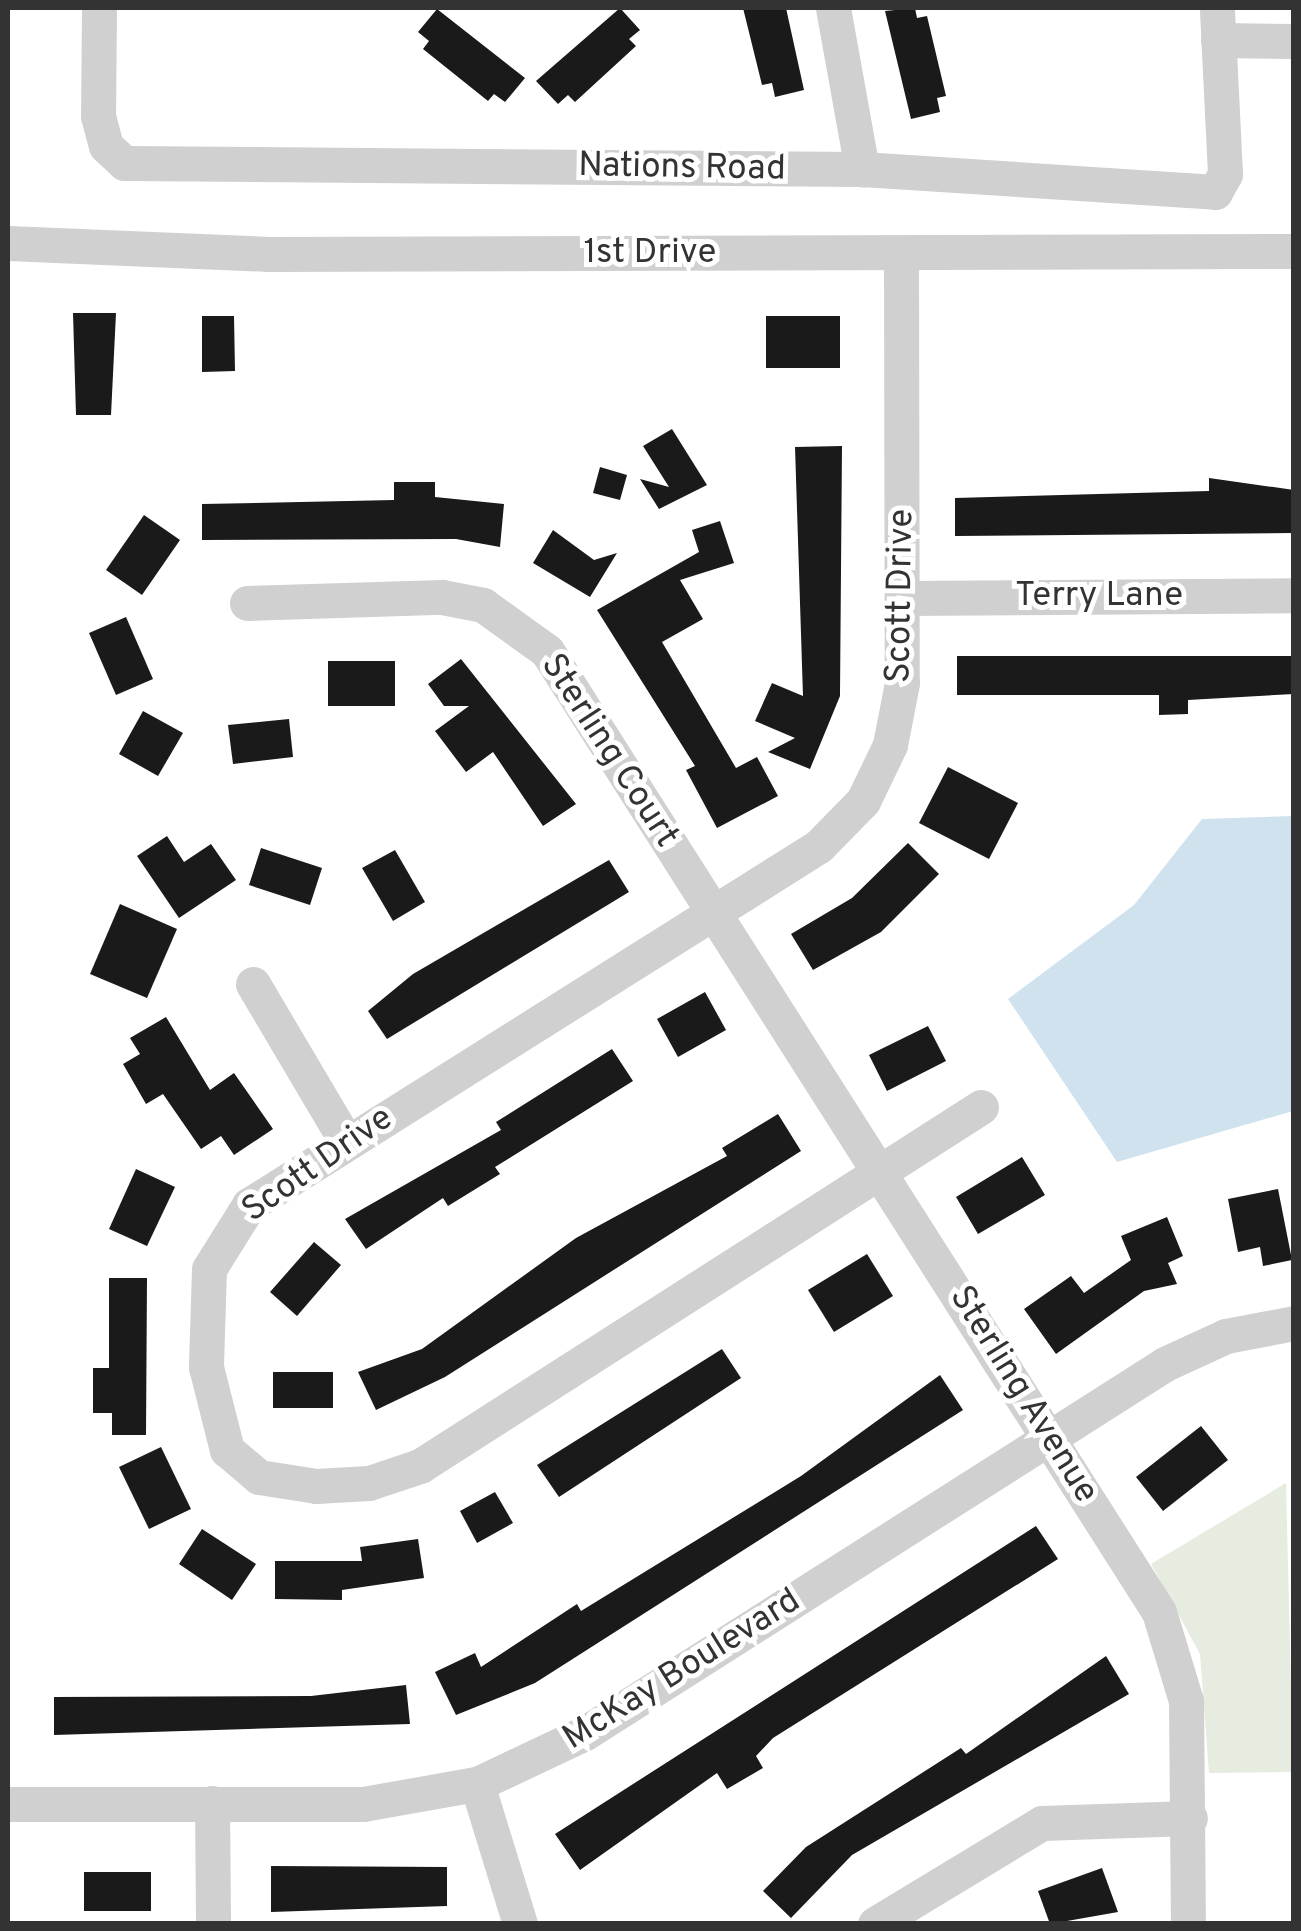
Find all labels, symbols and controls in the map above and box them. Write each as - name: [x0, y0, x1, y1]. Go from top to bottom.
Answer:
- street label: Nations Road: [578, 145, 786, 191]
- street label: 1st Drive: [584, 232, 716, 274]
- street label: Scott Drive: [878, 508, 924, 684]
- street label: Terry Lane: [1015, 575, 1183, 617]
- street label: Sterling Court: [531, 646, 687, 856]
- street label: Scott Drive: [235, 1098, 401, 1232]
- street label: Sterling Avenue: [939, 1278, 1107, 1512]
- street label: McKay Boulevard: [556, 1580, 808, 1760]

